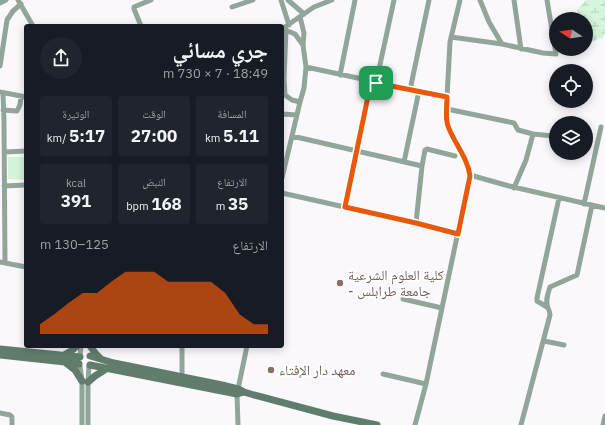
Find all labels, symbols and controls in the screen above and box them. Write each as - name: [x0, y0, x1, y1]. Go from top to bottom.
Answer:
- north arrow: [549, 12, 593, 56]
- map controls: [549, 12, 593, 160]
- text: جري مسائي: [173, 35, 268, 64]
- button: share: [40, 37, 82, 79]
- button: locate: [549, 64, 593, 108]
- text: 18:49 · 7 × 730 m: [163, 65, 268, 82]
- pin: [359, 66, 393, 100]
- icon: arrive: [365, 72, 387, 94]
- text: الوتيرة: [63, 107, 89, 121]
- text: الوقت: [142, 107, 166, 121]
- text: المسافة: [217, 107, 247, 121]
- button: layers: [549, 116, 593, 160]
- text: 5:17: [69, 125, 105, 147]
- text: 27:00: [131, 125, 177, 147]
- text: 5.11: [223, 125, 259, 147]
- text: /km: [47, 131, 69, 145]
- text: km: [205, 131, 223, 145]
- text: النبض: [142, 175, 166, 189]
- text: الارتفاع: [217, 175, 247, 189]
- text: kcal: [66, 176, 86, 190]
- text: 391: [61, 190, 91, 212]
- text: 168: [151, 193, 182, 215]
- text: 35: [228, 193, 248, 215]
- text: bpm: [126, 199, 151, 213]
- text: m: [216, 199, 228, 213]
- text: 125–130 m: [40, 236, 109, 253]
- text: الارتفاع: [233, 237, 268, 254]
- place label: كلية العلوم الشرعية - جامعة طرابلس: [348, 266, 444, 300]
- marker: كلية العلوم الشرعية - جامعة طرابلس: [335, 278, 345, 288]
- place label: معهد دار الإفتاء: [279, 361, 355, 379]
- marker: معهد دار الإفتاء: [266, 365, 276, 375]

